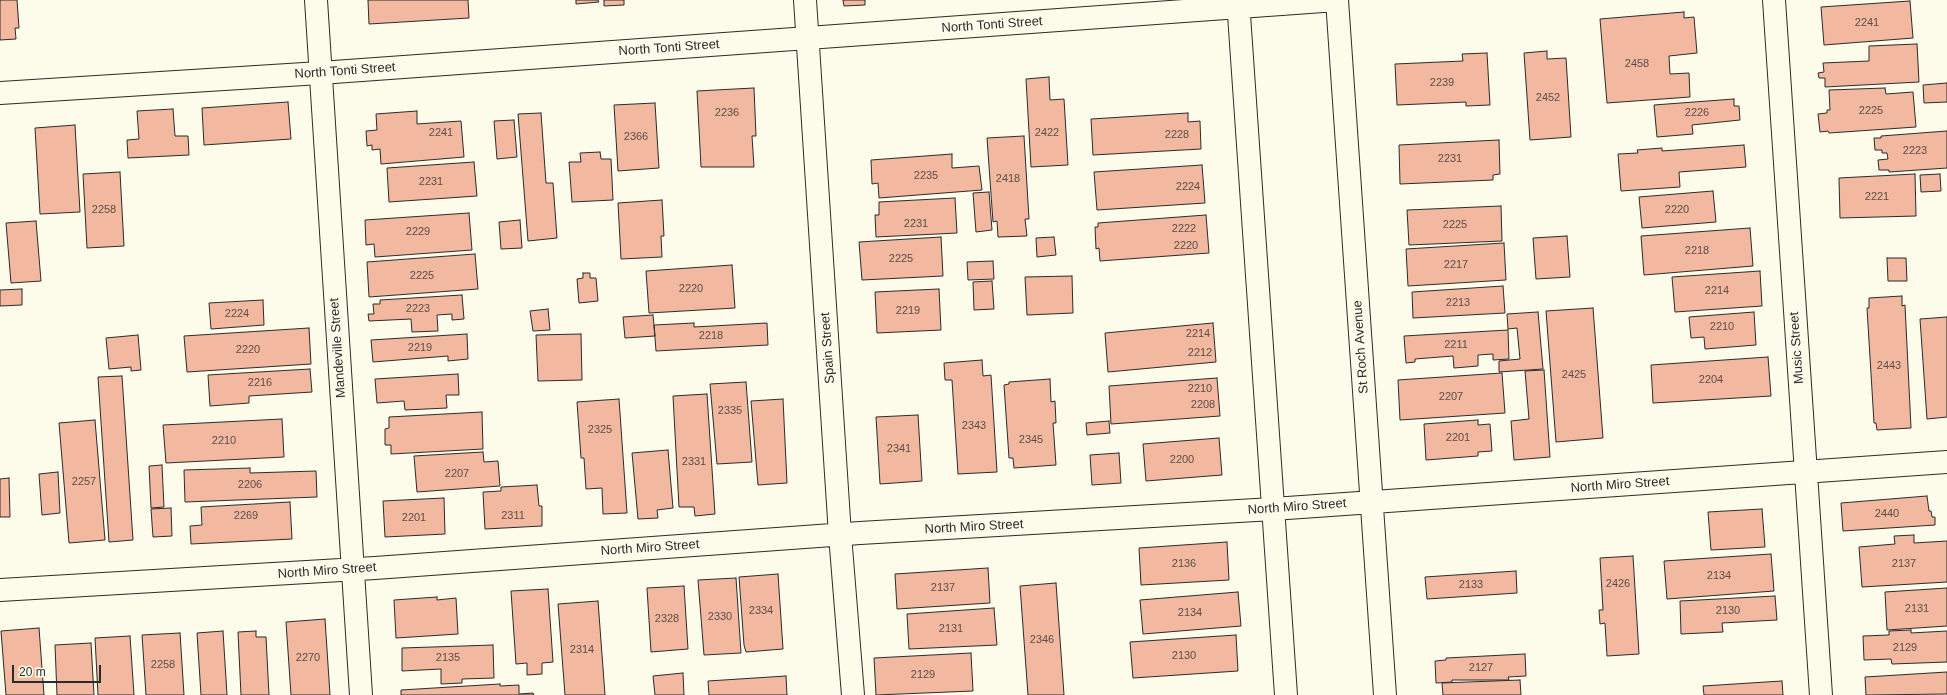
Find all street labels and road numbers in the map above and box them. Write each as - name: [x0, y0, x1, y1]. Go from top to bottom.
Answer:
- street label: North Tonti Street: [941, 14, 1043, 36]
- street label: North Tonti Street: [618, 37, 720, 59]
- street label: North Tonti Street: [294, 60, 396, 82]
- street label: Mandeville Street: [327, 297, 349, 399]
- street label: St Roch Avenue: [1350, 300, 1372, 394]
- street label: Music Street: [1787, 311, 1807, 385]
- street label: Spain Street: [818, 312, 838, 384]
- street label: North Miro Street: [1570, 474, 1670, 496]
- street label: North Miro Street: [1247, 496, 1347, 518]
- street label: North Miro Street: [924, 517, 1024, 537]
- street label: North Miro Street: [600, 537, 700, 559]
- street label: North Miro Street: [277, 560, 377, 582]

